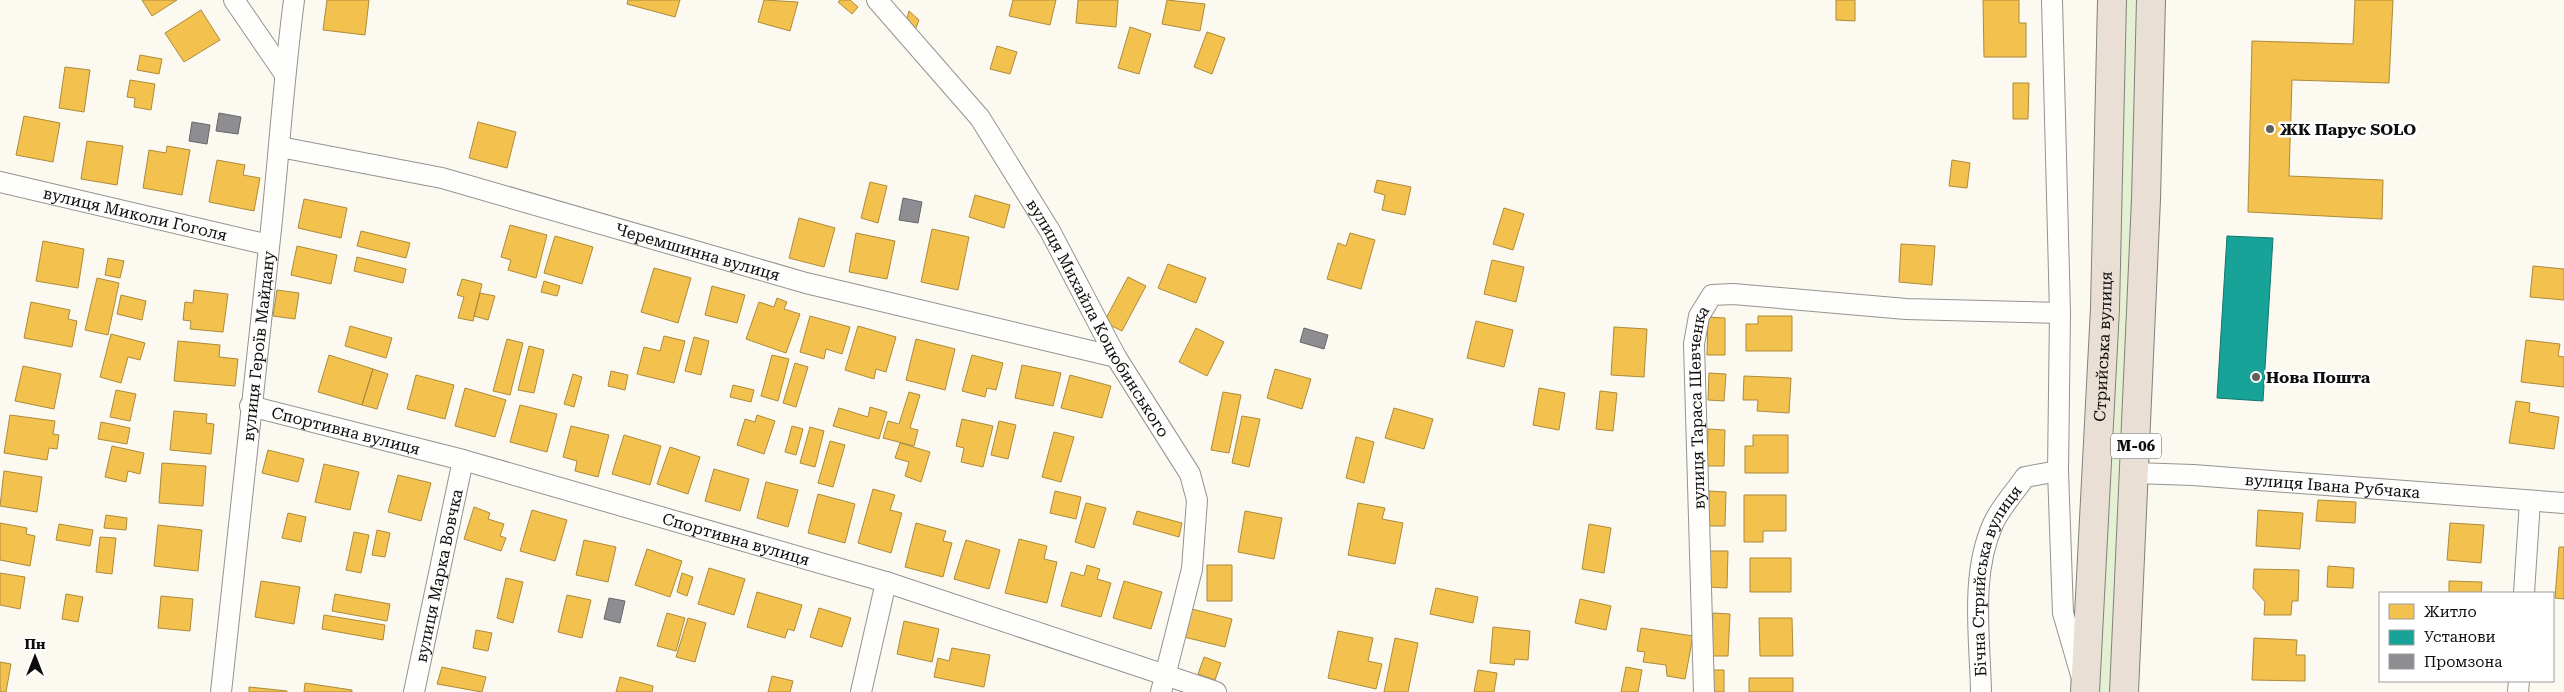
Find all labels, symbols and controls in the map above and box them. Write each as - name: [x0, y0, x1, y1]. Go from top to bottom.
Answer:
- place label: ЖК Парус SOLO: [2280, 120, 2416, 139]
- marker: ЖК Парус SOLO: [2264, 123, 2276, 135]
- street label: вулиця Миколи Гоголя: [42, 183, 229, 244]
- street label: вулиця Михайла Коцюбинського: [1023, 195, 1174, 441]
- street label: Черемшинна вулиця: [613, 219, 782, 285]
- street label: вулиця Героїв Майдану: [238, 249, 278, 442]
- street label: Стрийська вулиця: [2090, 271, 2115, 422]
- street label: вулиця Тараса Шевченка: [1684, 302, 1713, 510]
- place label: Нова Пошта: [2266, 368, 2371, 387]
- marker: Нова Пошта: [2250, 371, 2262, 383]
- street label: Спортивна вулиця: [270, 402, 422, 458]
- road number: М-06: [2111, 434, 2161, 458]
- street label: вулиця Івана Рубчака: [2244, 469, 2421, 502]
- street label: Бічна Стрийська вулиця: [1968, 481, 2025, 677]
- street label: вулиця Марка Вовчка: [411, 487, 466, 664]
- street label: Спортивна вулиця: [660, 509, 812, 569]
- legend: [2379, 592, 2554, 682]
- text: Житло: [2424, 603, 2477, 621]
- text: Установи: [2424, 628, 2496, 646]
- north arrow: [10, 632, 60, 682]
- text: Пн: [25, 636, 46, 652]
- text: Промзона: [2424, 653, 2502, 671]

